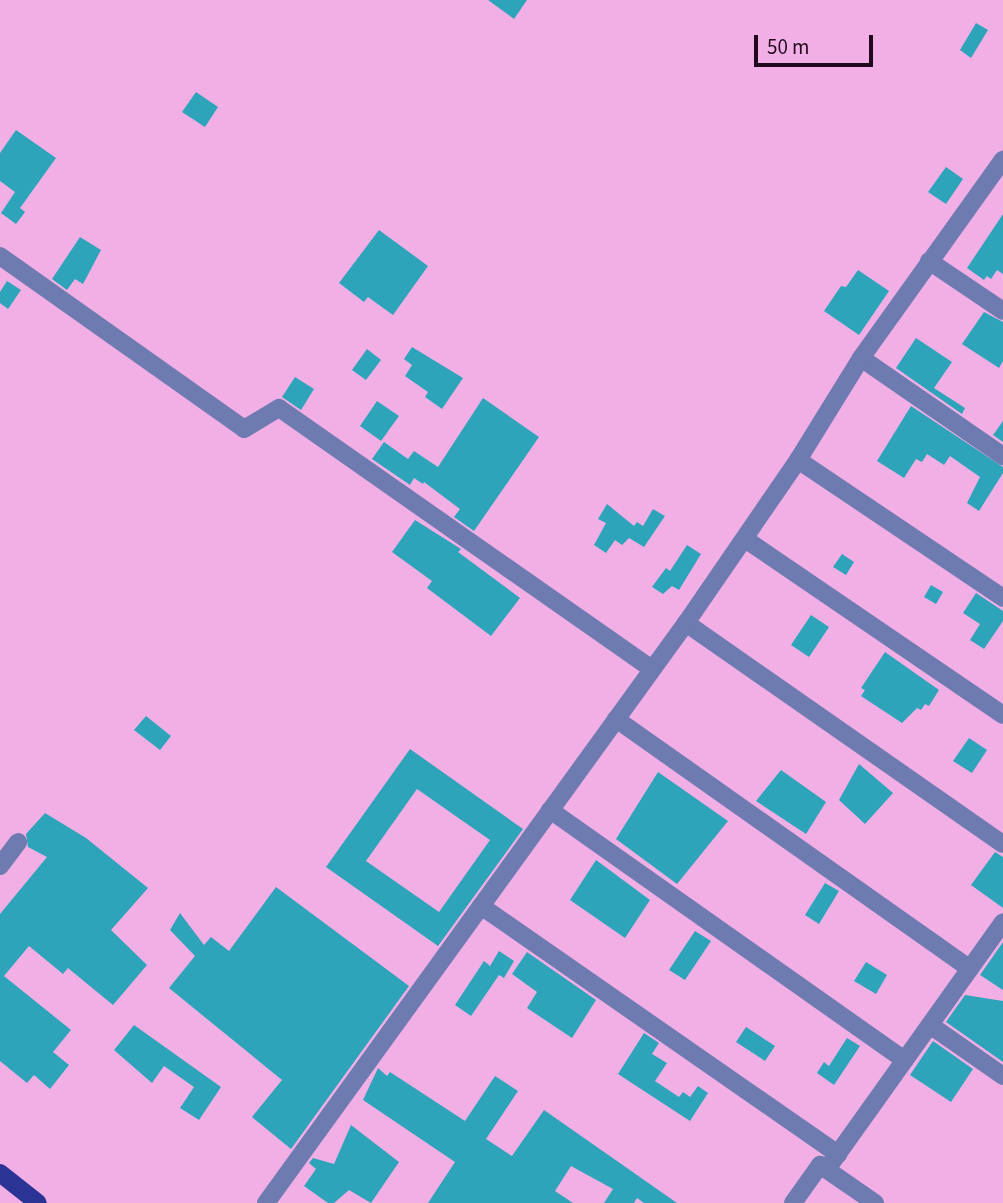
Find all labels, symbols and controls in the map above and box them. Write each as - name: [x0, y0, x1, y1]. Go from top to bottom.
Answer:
- scale bar: [758, 21, 877, 65]
- text: 50 m: [767, 32, 809, 62]

